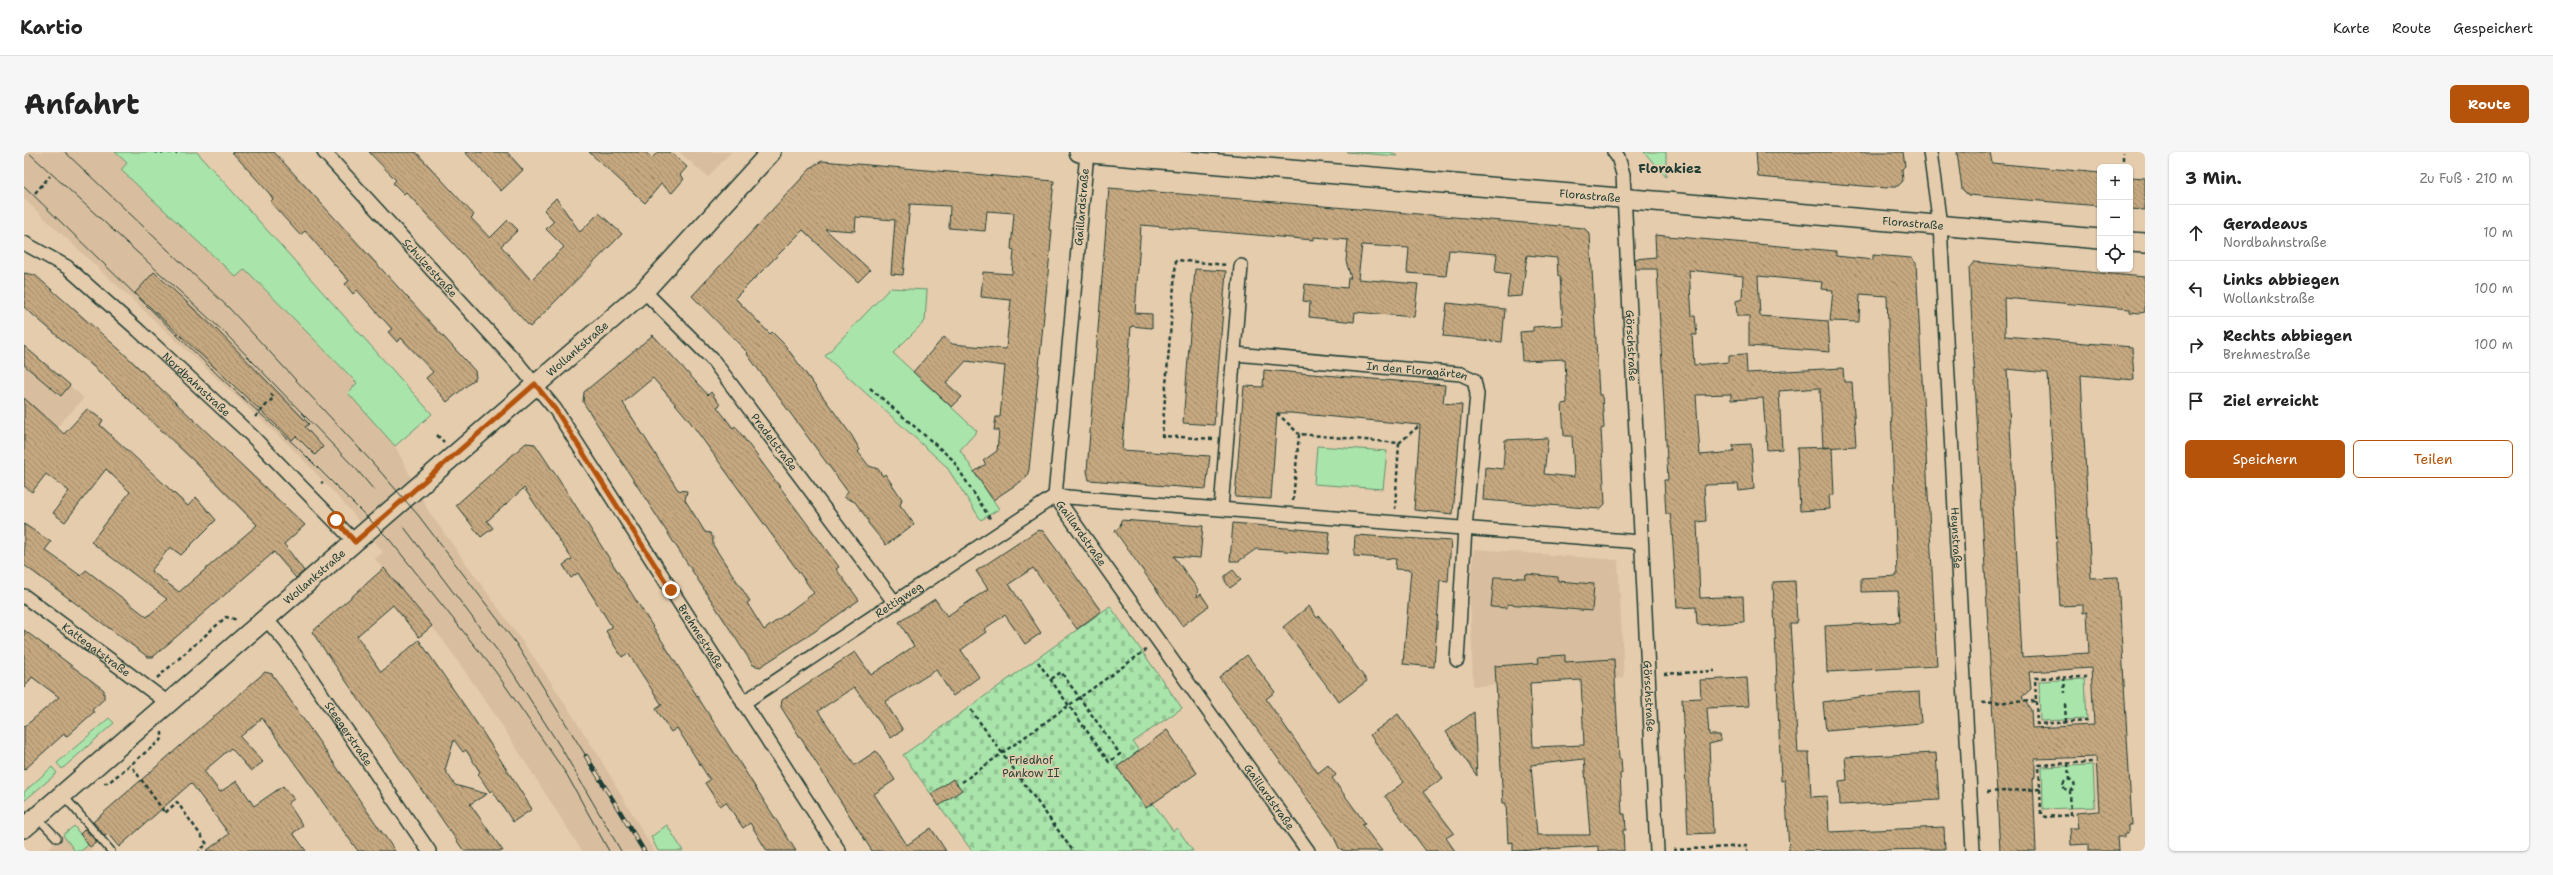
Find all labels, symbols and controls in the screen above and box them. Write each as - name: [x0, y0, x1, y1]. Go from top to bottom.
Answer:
- text: Kartio: [20, 15, 83, 40]
- text: Karte: [2333, 19, 2370, 37]
- text: Route: [2392, 19, 2431, 37]
- text: Gespeichert: [2453, 19, 2533, 37]
- text: Anfahrt: [24, 85, 140, 123]
- button: Route: [2450, 85, 2529, 123]
- district label: Florakiez: [1638, 160, 1702, 177]
- map controls: [2097, 164, 2133, 272]
- button: +: [2097, 164, 2133, 200]
- text: 3 Min.: [2185, 167, 2242, 189]
- street label: Gaillardstraße: [1071, 168, 1093, 246]
- text: Zu Fuß · 210 m: [2420, 170, 2513, 187]
- street label: Florastraße: [1559, 185, 1622, 206]
- button: −: [2097, 200, 2133, 236]
- street label: Florastraße: [1882, 213, 1944, 233]
- text: Geradeaus: [2223, 214, 2308, 234]
- icon: ahead: [2185, 222, 2207, 244]
- text: 10 m: [2483, 224, 2513, 241]
- text: Nordbahnstraße: [2223, 234, 2327, 251]
- street label: Schulzestraße: [399, 235, 461, 300]
- button: locate: [2097, 236, 2133, 272]
- text: Links abbiegen: [2223, 270, 2339, 290]
- icon: left: [2185, 278, 2207, 300]
- text: 100 m: [2474, 280, 2513, 297]
- text: Wollankstraße: [2223, 290, 2315, 307]
- street label: Görschstraße: [1622, 309, 1641, 382]
- street label: Wollankstraße: [543, 318, 612, 380]
- text: Rechts abbiegen: [2223, 326, 2352, 346]
- icon: right: [2185, 334, 2207, 356]
- text: 100 m: [2474, 336, 2513, 353]
- text: Brehmestraße: [2223, 346, 2311, 363]
- street label: Nordbahnstraße: [159, 349, 234, 420]
- street label: In den Floragärten: [1366, 358, 1471, 384]
- icon: arrive: [2185, 390, 2207, 412]
- text: Ziel erreicht: [2223, 391, 2319, 411]
- street label: Pradelstraße: [748, 410, 801, 474]
- button: Speichern: [2185, 440, 2345, 478]
- button: Teilen: [2353, 440, 2513, 478]
- street label: Gaillardstraße: [1053, 497, 1110, 569]
- street label: Heynstraße: [1947, 507, 1966, 569]
- route start: [327, 511, 345, 529]
- street label: Wollankstraße: [280, 545, 349, 608]
- street label: Rettigweg: [872, 578, 926, 621]
- route end: [662, 581, 680, 599]
- street label: Brehmestraße: [675, 601, 727, 672]
- street label: Kattegatstraße: [59, 619, 133, 680]
- street label: Görschstraße: [1640, 660, 1659, 732]
- street label: Steegerstraße: [321, 699, 376, 769]
- park label: Friedhof Pankow II: [1002, 753, 1060, 781]
- street label: Gaillardstraße: [1241, 761, 1298, 833]

